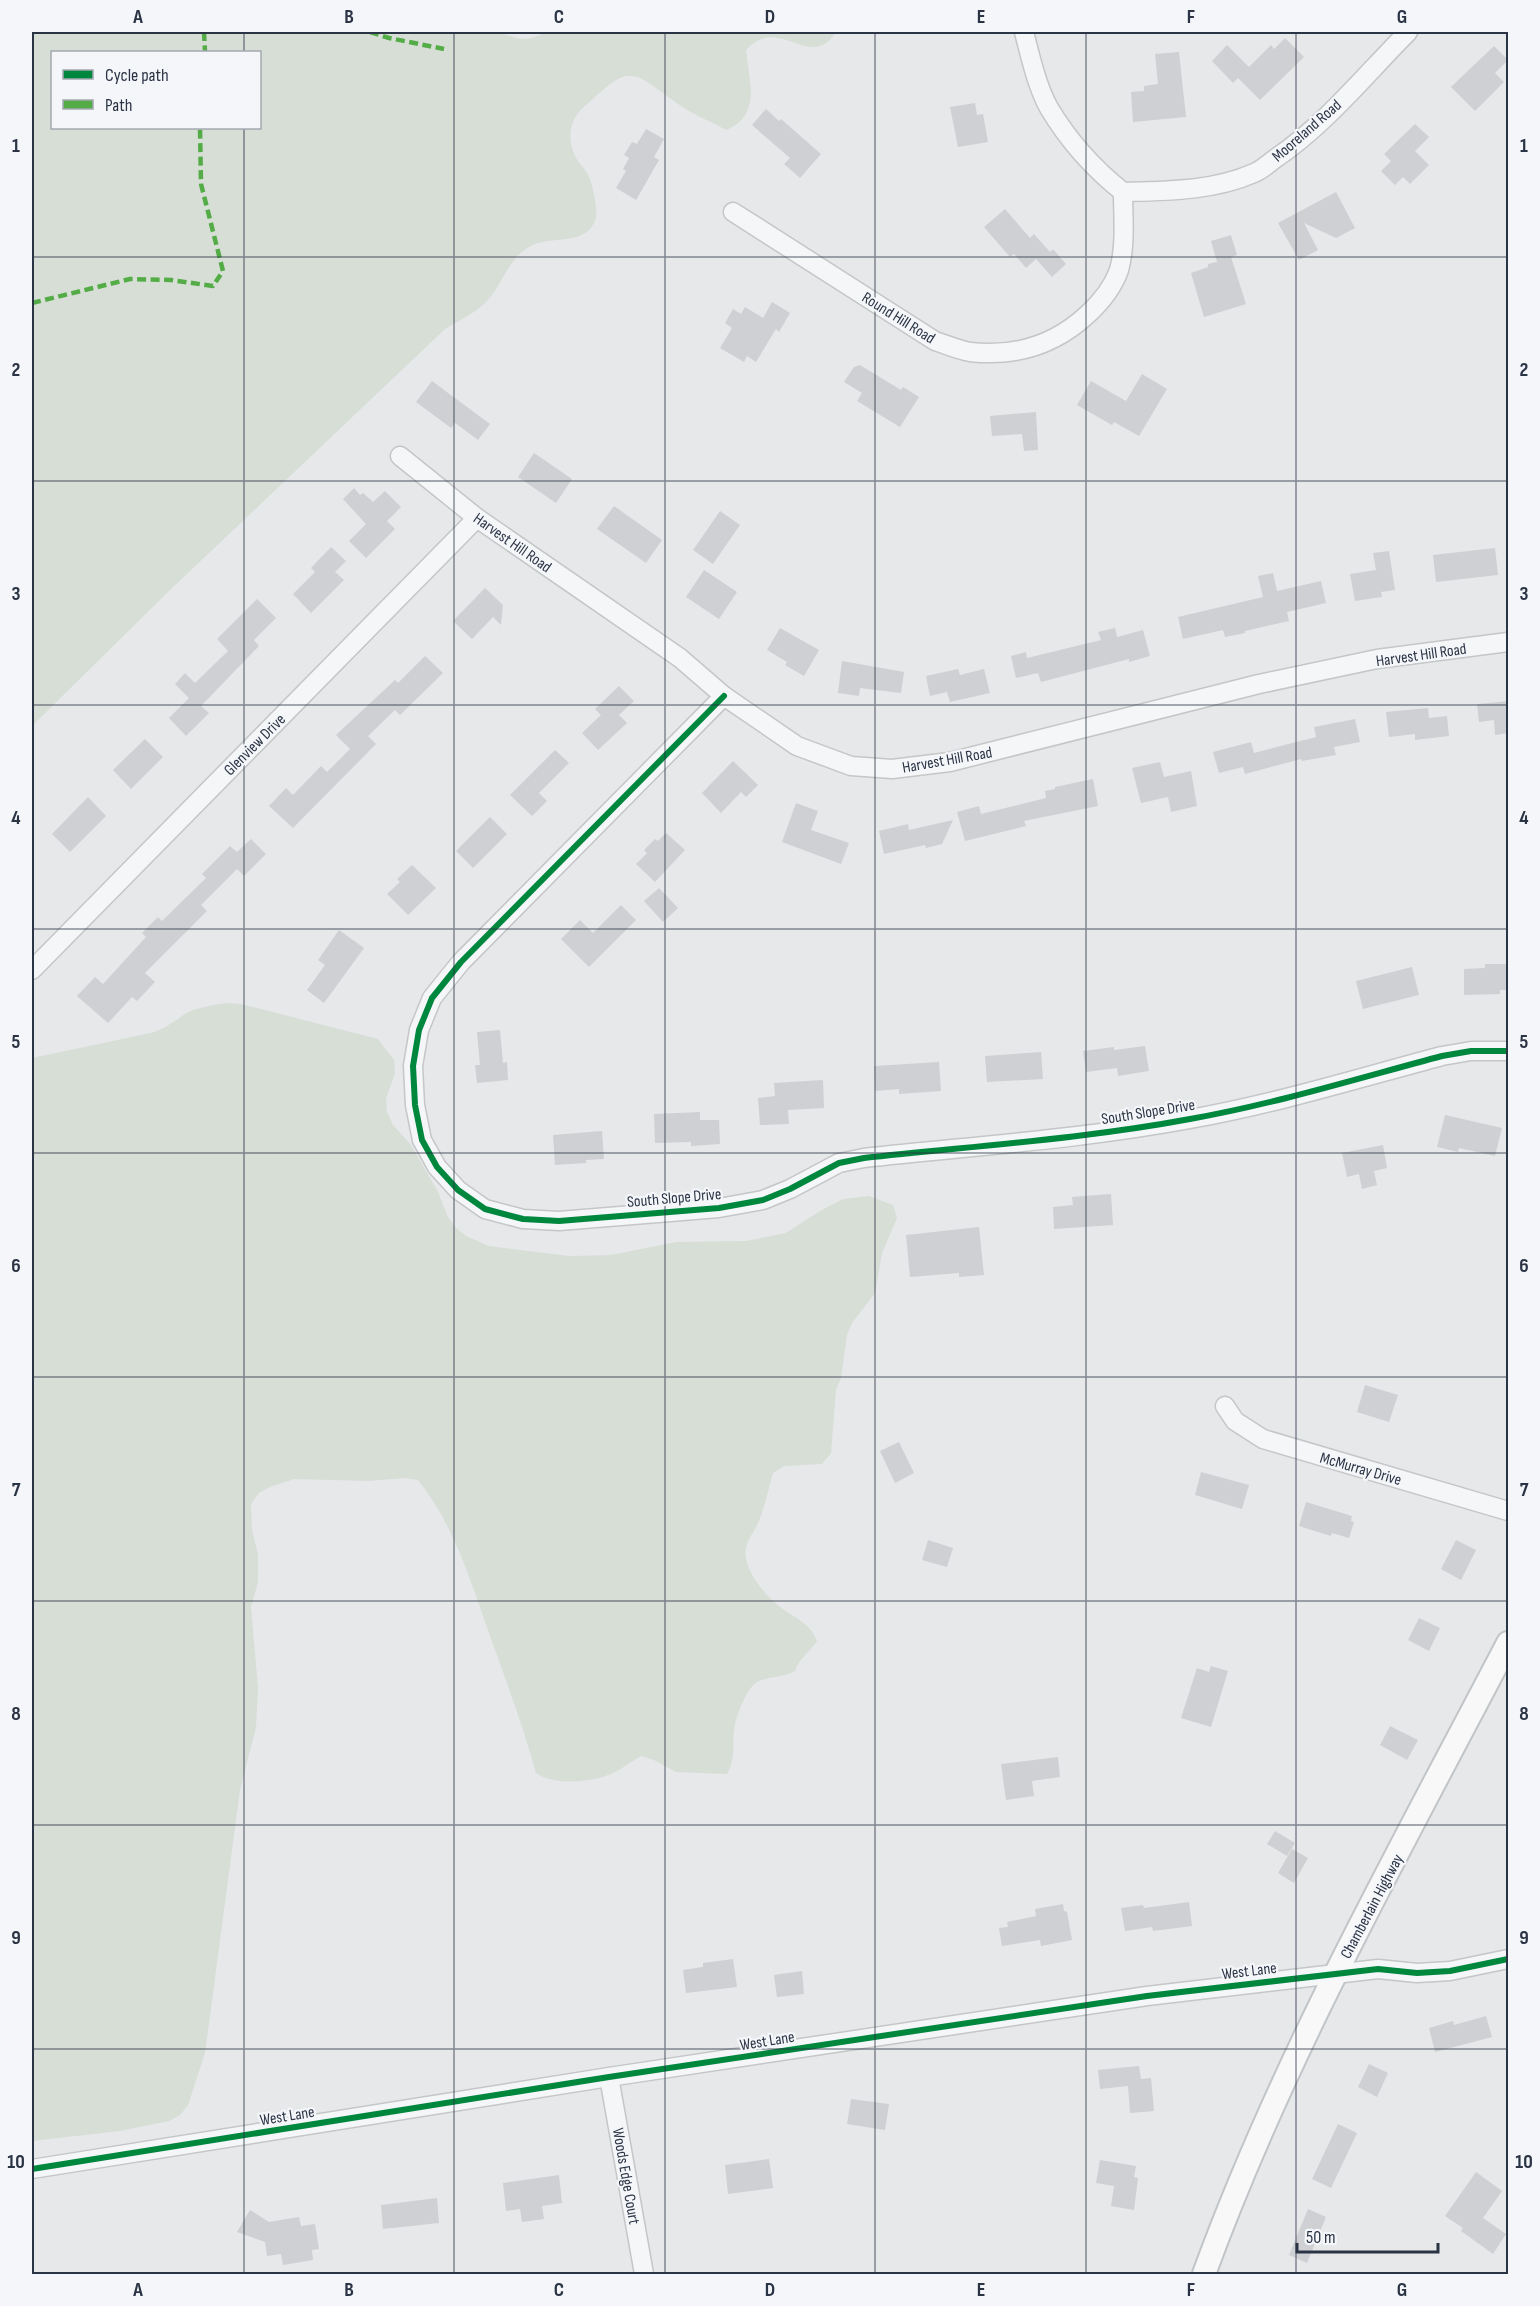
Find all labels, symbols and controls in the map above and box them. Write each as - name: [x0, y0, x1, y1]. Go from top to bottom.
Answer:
- text: A: [132, 5, 143, 29]
- text: B: [344, 5, 354, 29]
- text: C: [554, 5, 564, 29]
- text: D: [765, 5, 775, 29]
- text: E: [977, 5, 985, 29]
- text: F: [1187, 5, 1195, 29]
- text: G: [1397, 5, 1407, 29]
- legend: [51, 51, 261, 129]
- text: Cycle path: [105, 65, 169, 86]
- text: Path: [105, 95, 133, 116]
- street label: Mooreland Road: [1269, 96, 1345, 166]
- text: 1: [12, 134, 20, 158]
- text: 1: [1520, 134, 1528, 158]
- street label: Round Hill Road: [858, 288, 938, 348]
- text: 2: [12, 358, 20, 382]
- text: 2: [1520, 358, 1528, 382]
- street label: Harvest Hill Road: [469, 509, 555, 577]
- text: 3: [12, 582, 21, 606]
- text: 3: [1520, 582, 1529, 606]
- street label: Harvest Hill Road: [1375, 640, 1468, 671]
- street label: Glenview Drive: [220, 710, 290, 780]
- street label: Harvest Hill Road: [901, 743, 994, 778]
- text: 4: [11, 806, 21, 830]
- text: 4: [1519, 806, 1529, 830]
- text: 5: [12, 1030, 21, 1054]
- text: 5: [1520, 1030, 1529, 1054]
- street label: South Slope Drive: [1100, 1096, 1196, 1129]
- street label: South Slope Drive: [626, 1185, 722, 1212]
- text: 6: [11, 1254, 21, 1278]
- text: 6: [1519, 1254, 1529, 1278]
- street label: McMurray Drive: [1318, 1449, 1403, 1490]
- text: 7: [12, 1478, 21, 1502]
- text: 7: [1520, 1478, 1529, 1502]
- text: 8: [11, 1702, 21, 1726]
- text: 8: [1519, 1702, 1529, 1726]
- street label: Chamberlain Highway: [1337, 1851, 1408, 1962]
- text: 9: [11, 1926, 21, 1950]
- text: 9: [1519, 1926, 1529, 1950]
- street label: West Lane: [1221, 1959, 1278, 1984]
- street label: West Lane: [739, 2028, 796, 2055]
- street label: West Lane: [259, 2103, 316, 2130]
- street label: Woods Edge Court: [608, 2127, 643, 2226]
- text: 10: [7, 2150, 25, 2174]
- text: 10: [1515, 2150, 1533, 2174]
- scale bar: [1297, 2216, 1438, 2254]
- text: 50 m: [1306, 2227, 1336, 2248]
- text: A: [132, 2278, 143, 2302]
- text: B: [344, 2278, 354, 2302]
- text: C: [554, 2278, 564, 2302]
- text: D: [765, 2278, 775, 2302]
- text: E: [977, 2278, 985, 2302]
- text: F: [1187, 2278, 1195, 2302]
- text: G: [1397, 2278, 1407, 2302]

